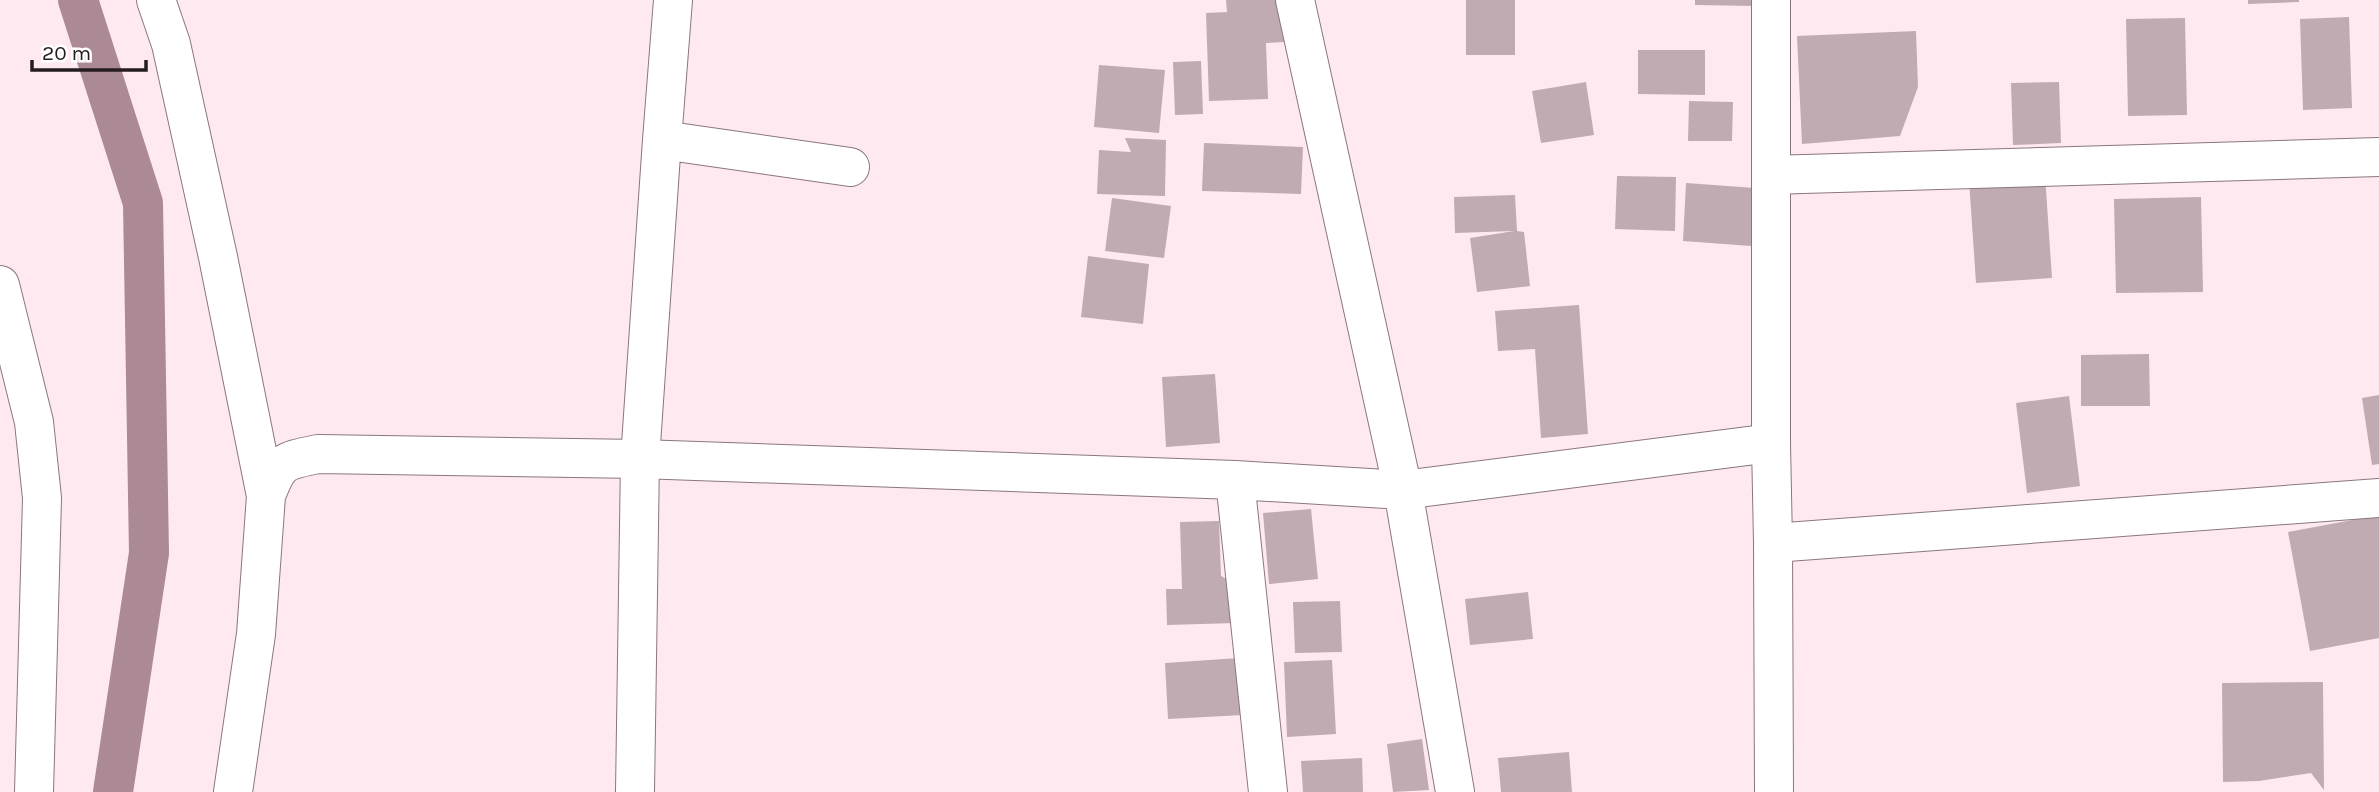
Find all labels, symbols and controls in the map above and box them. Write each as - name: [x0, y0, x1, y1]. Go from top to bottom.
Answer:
- scale bar: [32, 28, 145, 72]
- text: 20 m: [42, 41, 91, 65]

